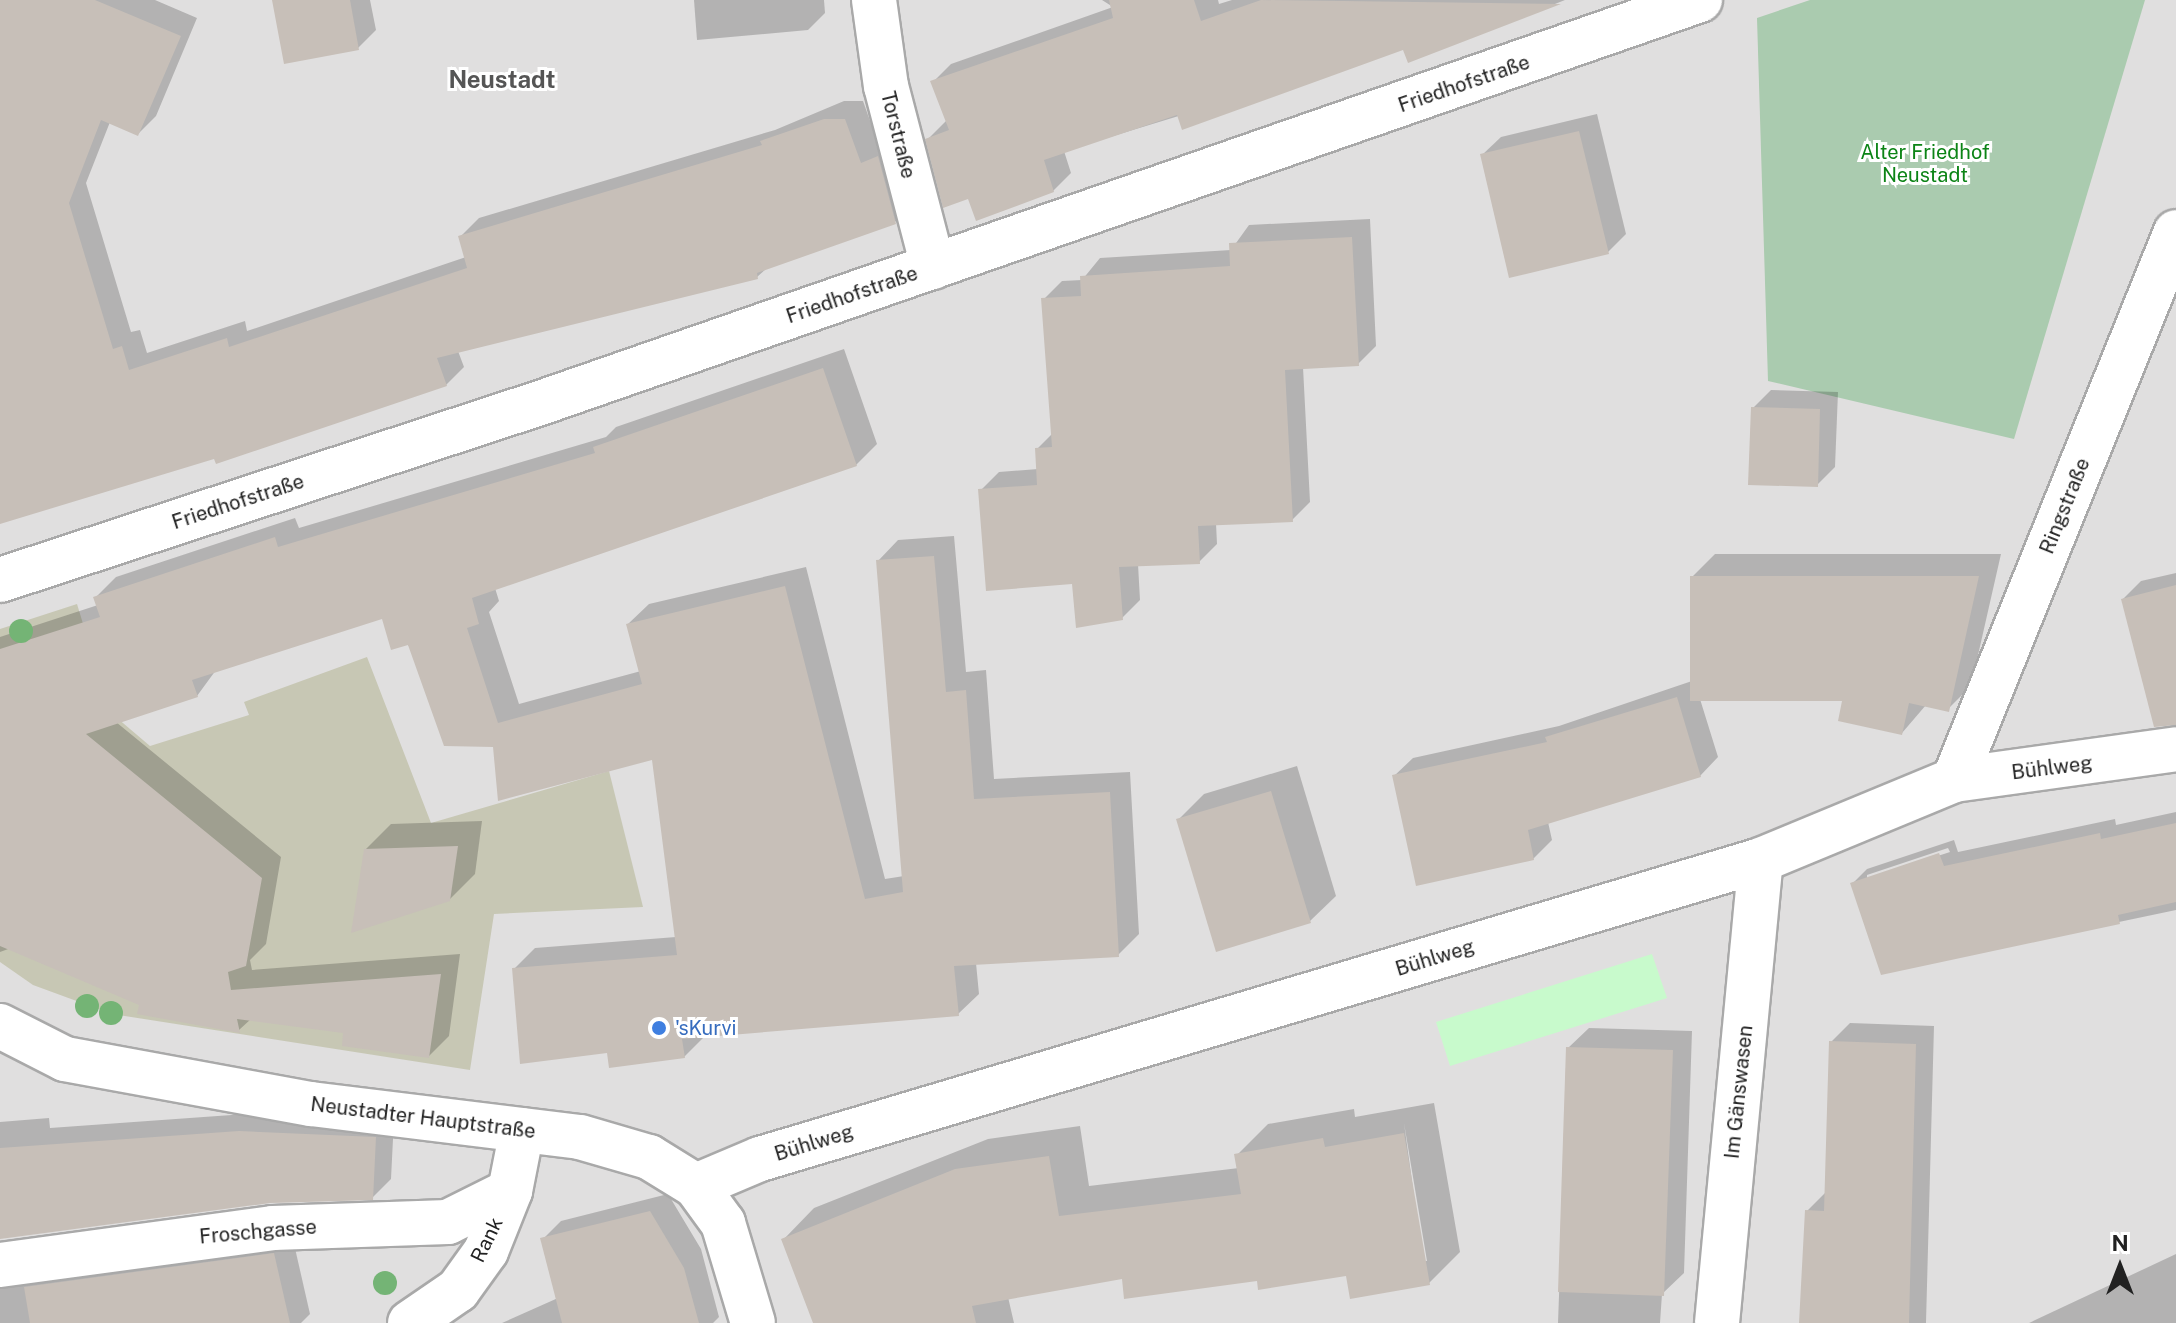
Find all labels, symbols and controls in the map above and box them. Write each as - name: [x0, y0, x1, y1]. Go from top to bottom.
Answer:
- street label: Friedhofstraße: [1395, 50, 1533, 118]
- district label: Neustadt: [448, 66, 556, 94]
- street label: Torstraße: [876, 89, 920, 181]
- park label: Alter Friedhof Neustadt: [1860, 140, 1990, 187]
- street label: Friedhofstraße: [783, 261, 921, 329]
- street label: Ringstraße: [2035, 454, 2095, 558]
- street label: Friedhofstraße: [169, 469, 307, 535]
- street label: Bühlweg: [2010, 751, 2094, 785]
- street label: Bühlweg: [1393, 935, 1477, 981]
- place label: 'sKurvi: [675, 1016, 736, 1040]
- marker: 'sKurvi: [650, 1019, 668, 1037]
- street label: Im Gänswasen: [1720, 1024, 1758, 1160]
- street label: Neustadter Hauptstraße: [309, 1092, 537, 1144]
- street label: Bühlweg: [772, 1120, 856, 1166]
- street label: Rank: [466, 1214, 508, 1266]
- street label: Froschgasse: [198, 1215, 318, 1249]
- north arrow: [2080, 1227, 2160, 1307]
- text: N: [2111, 1230, 2129, 1256]

